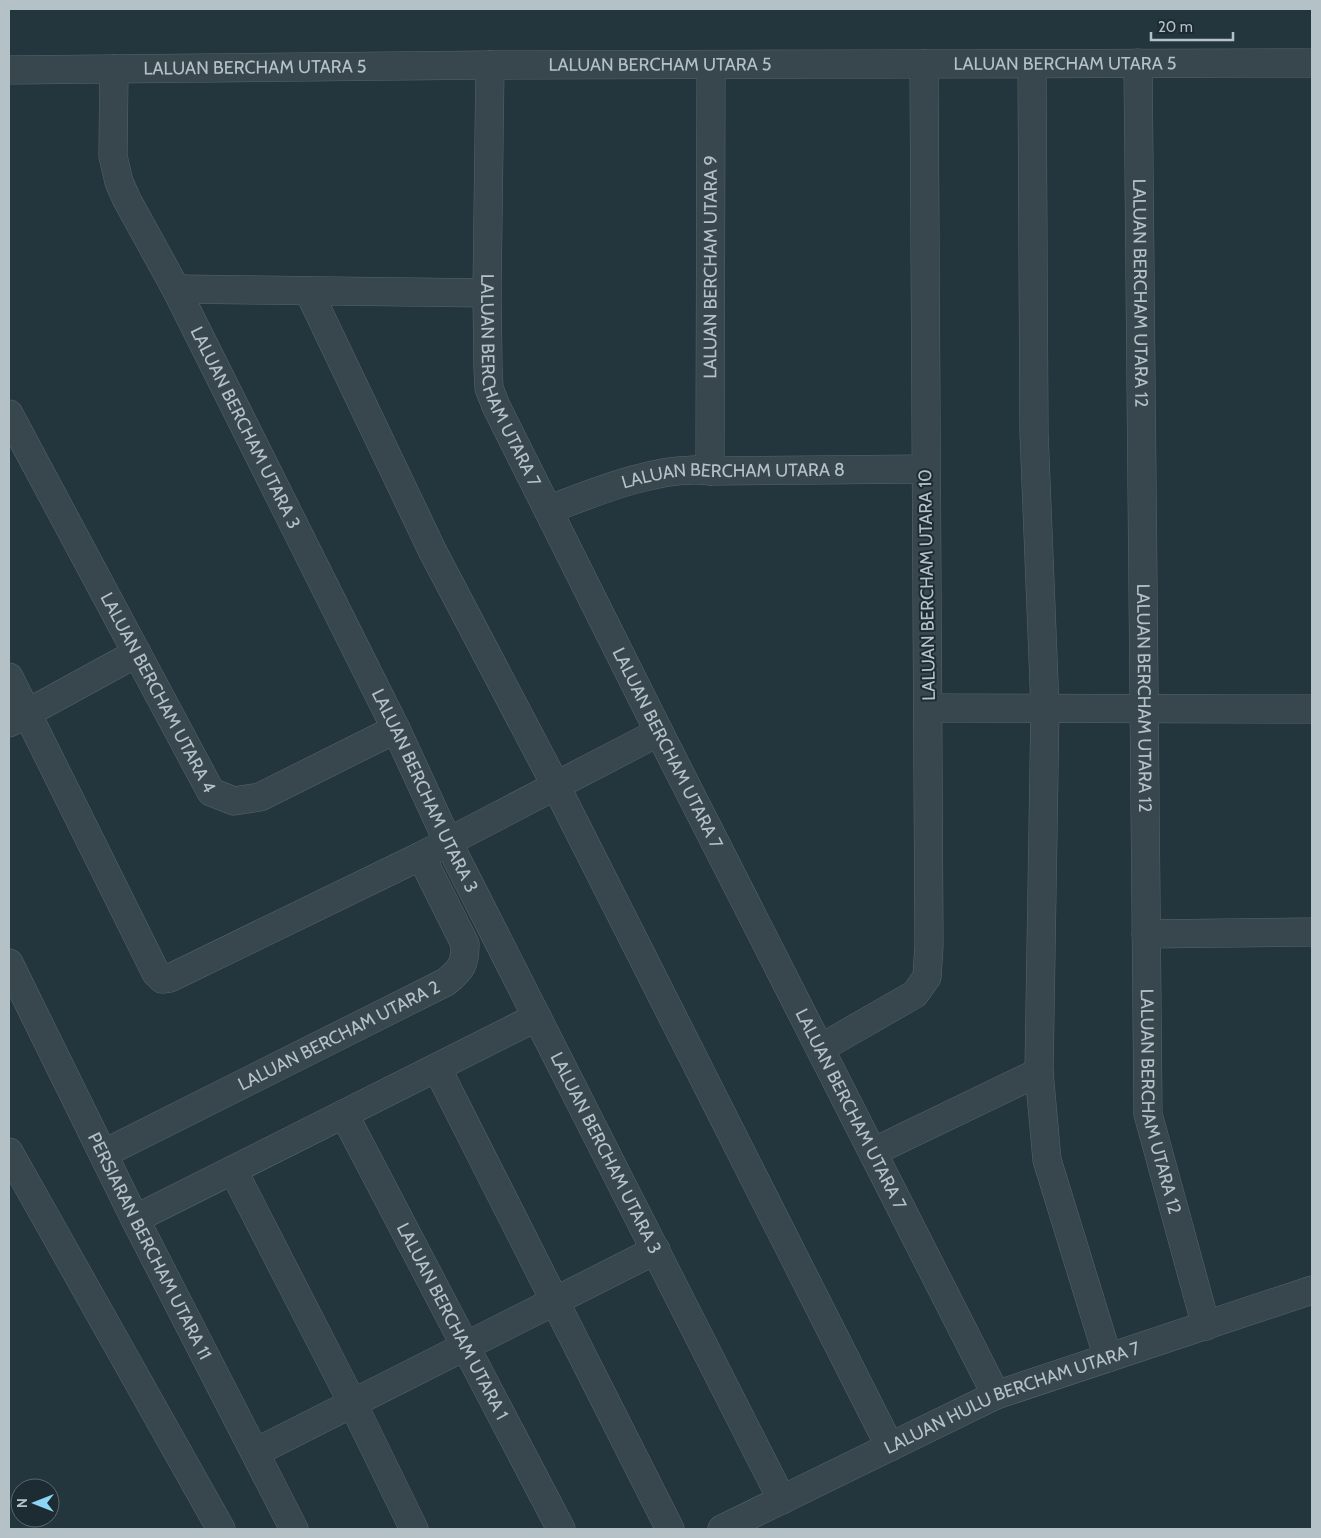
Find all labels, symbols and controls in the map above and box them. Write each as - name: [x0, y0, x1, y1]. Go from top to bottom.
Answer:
- scale bar: [1151, 10, 1234, 42]
- text: 20 m: [1158, 18, 1193, 36]
- street label: LALUAN BERCHAM UTARA 5: [953, 52, 1177, 75]
- street label: LALUAN BERCHAM UTARA 5: [548, 53, 772, 76]
- street label: LALUAN BERCHAM UTARA 5: [143, 55, 367, 80]
- street label: LALUAN BERCHAM UTARA 9: [699, 155, 722, 379]
- street label: LALUAN BERCHAM UTARA 12: [1128, 179, 1152, 407]
- street label: LALUAN BERCHAM UTARA 7: [476, 274, 546, 490]
- street label: LALUAN BERCHAM UTARA 3: [186, 323, 305, 532]
- street label: LALUAN BERCHAM UTARA 8: [619, 459, 845, 494]
- street label: LALUAN BERCHAM UTARA 10: [914, 469, 940, 701]
- street label: LALUAN BERCHAM UTARA 12: [1132, 584, 1156, 812]
- street label: LALUAN BERCHAM UTARA 4: [95, 589, 220, 797]
- street label: LALUAN BERCHAM UTARA 7: [608, 644, 727, 852]
- street label: LALUAN BERCHAM UTARA 3: [367, 685, 483, 896]
- street label: LALUAN BERCHAM UTARA 2: [234, 976, 444, 1095]
- street label: LALUAN BERCHAM UTARA 12: [1136, 989, 1186, 1217]
- street label: LALUAN BERCHAM UTARA 7: [791, 1005, 911, 1213]
- street label: LALUAN BERCHAM UTARA 3: [546, 1048, 666, 1257]
- street label: PERSIARAN BERCHAM UTARA 11: [83, 1129, 216, 1363]
- street label: LALUAN BERCHAM UTARA 1: [392, 1219, 513, 1424]
- street label: LALUAN HULU BERCHAM UTARA 7: [881, 1337, 1143, 1459]
- north arrow: [10, 1478, 60, 1528]
- text: N: [13, 1498, 31, 1508]

